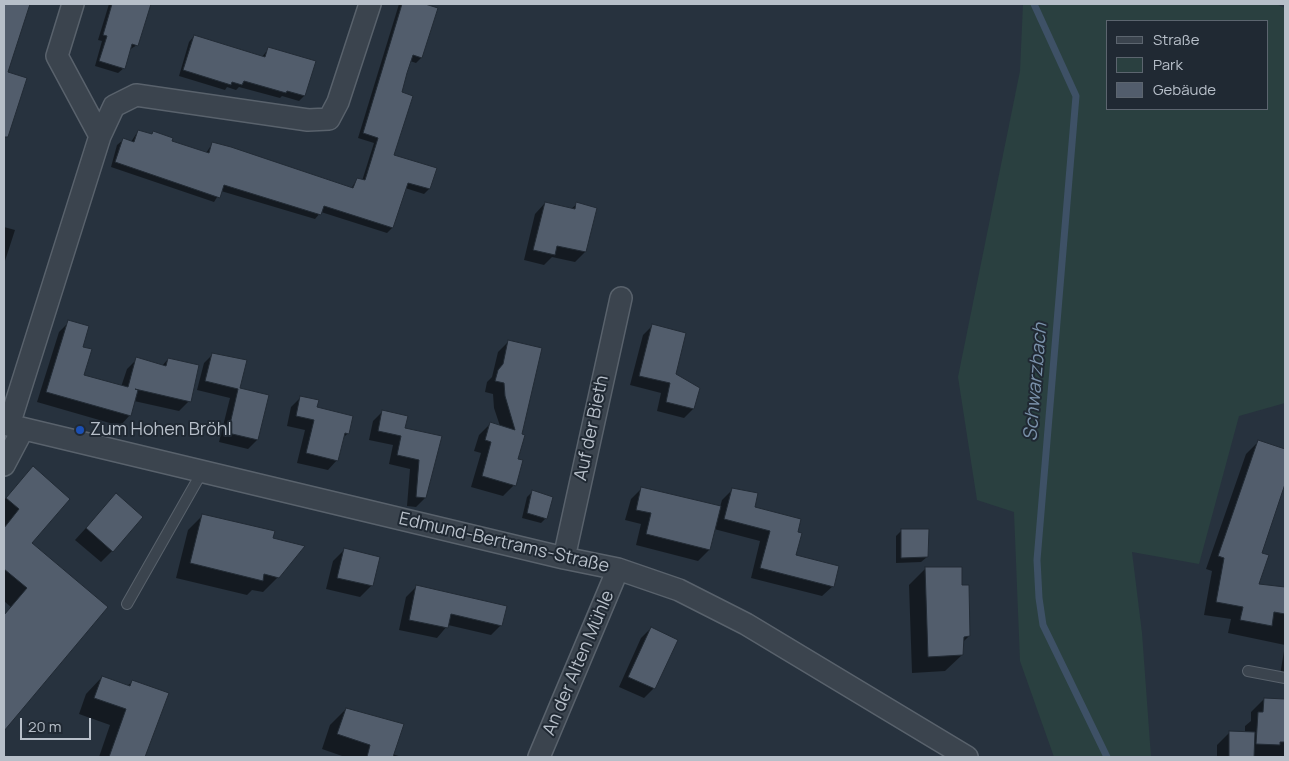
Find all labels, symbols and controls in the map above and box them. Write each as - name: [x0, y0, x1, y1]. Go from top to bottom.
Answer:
- legend: [1106, 20, 1269, 110]
- text: Straße: [1153, 29, 1199, 50]
- text: Park: [1153, 54, 1183, 75]
- text: Gebäude: [1153, 79, 1216, 100]
- water label: Schwarzbach: [1019, 322, 1053, 442]
- street label: Auf der Bieth: [570, 373, 614, 483]
- place label: Zum Hohen Bröhl: [90, 419, 232, 441]
- marker: Zum Hohen Bröhl: [74, 424, 86, 436]
- street label: Edmund-Bertrams-Straße: [397, 508, 611, 578]
- street label: An der Alten Mühle: [539, 587, 619, 739]
- scale bar: [22, 708, 94, 740]
- text: 20 m: [28, 716, 61, 737]

